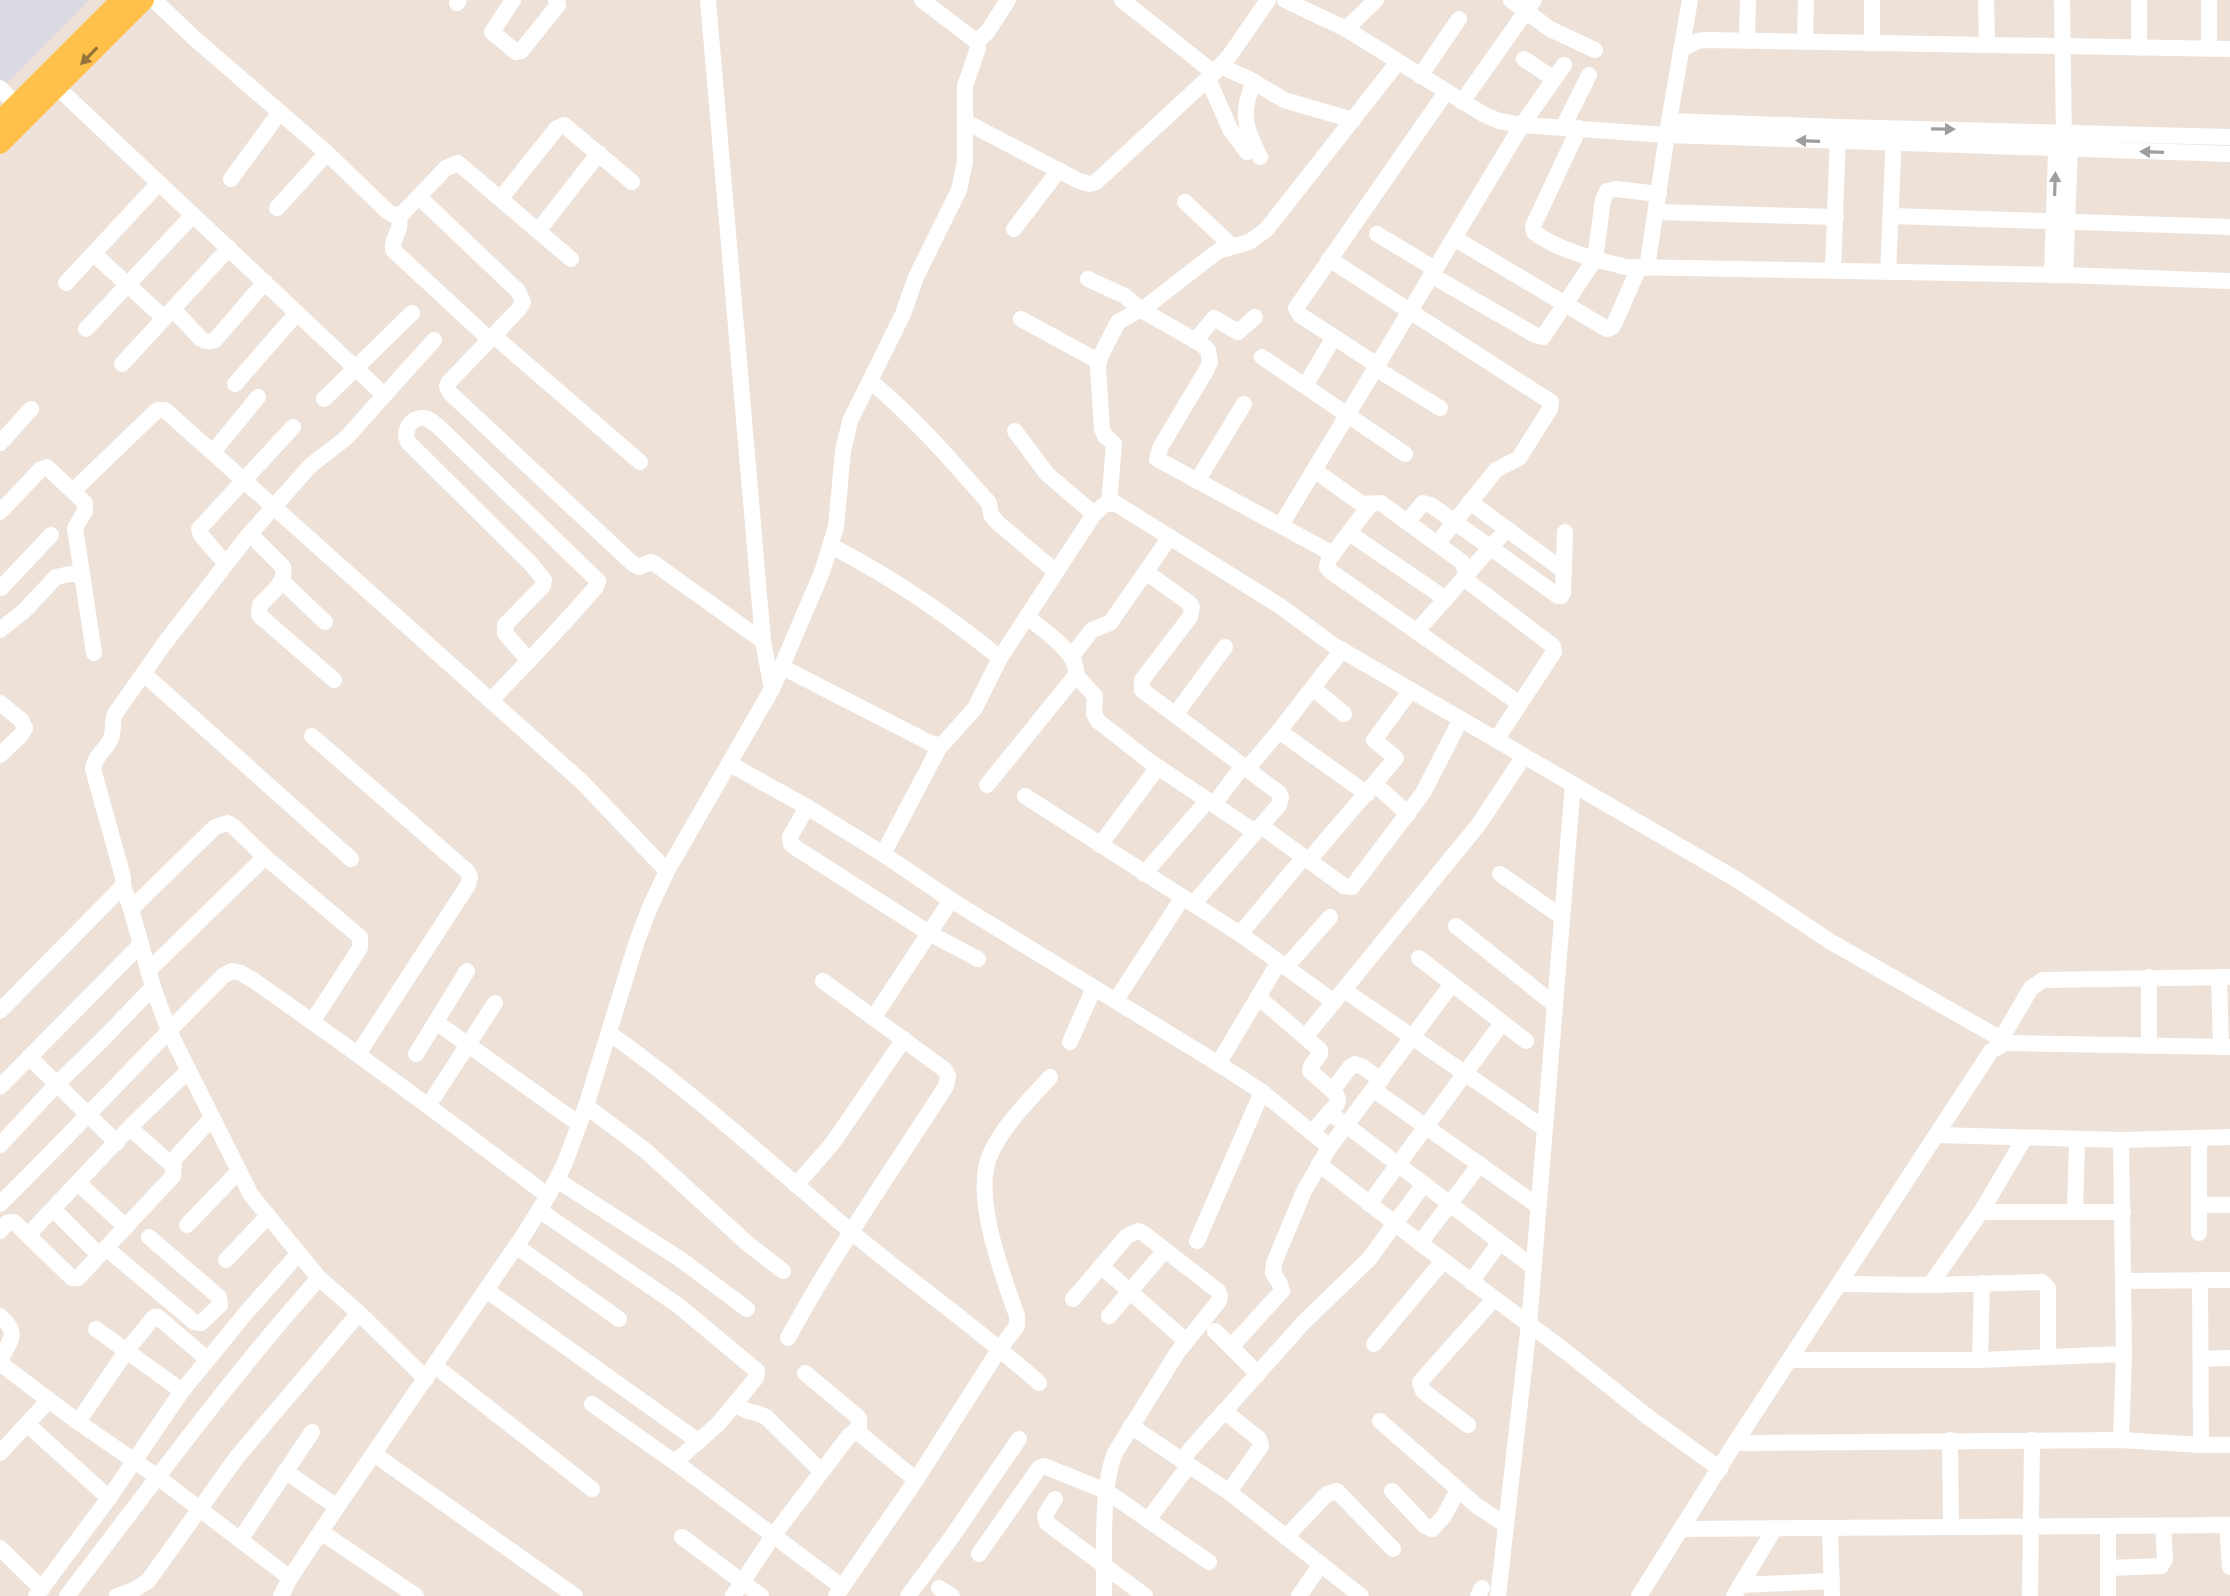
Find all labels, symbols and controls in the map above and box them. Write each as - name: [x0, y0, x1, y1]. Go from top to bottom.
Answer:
- one-way arrow: [80, 46, 99, 65]
- one-way arrow: [1931, 123, 1956, 136]
- one-way arrow: [1795, 134, 1820, 147]
- one-way arrow: [2139, 145, 2164, 158]
- one-way arrow: [2048, 171, 2061, 196]

